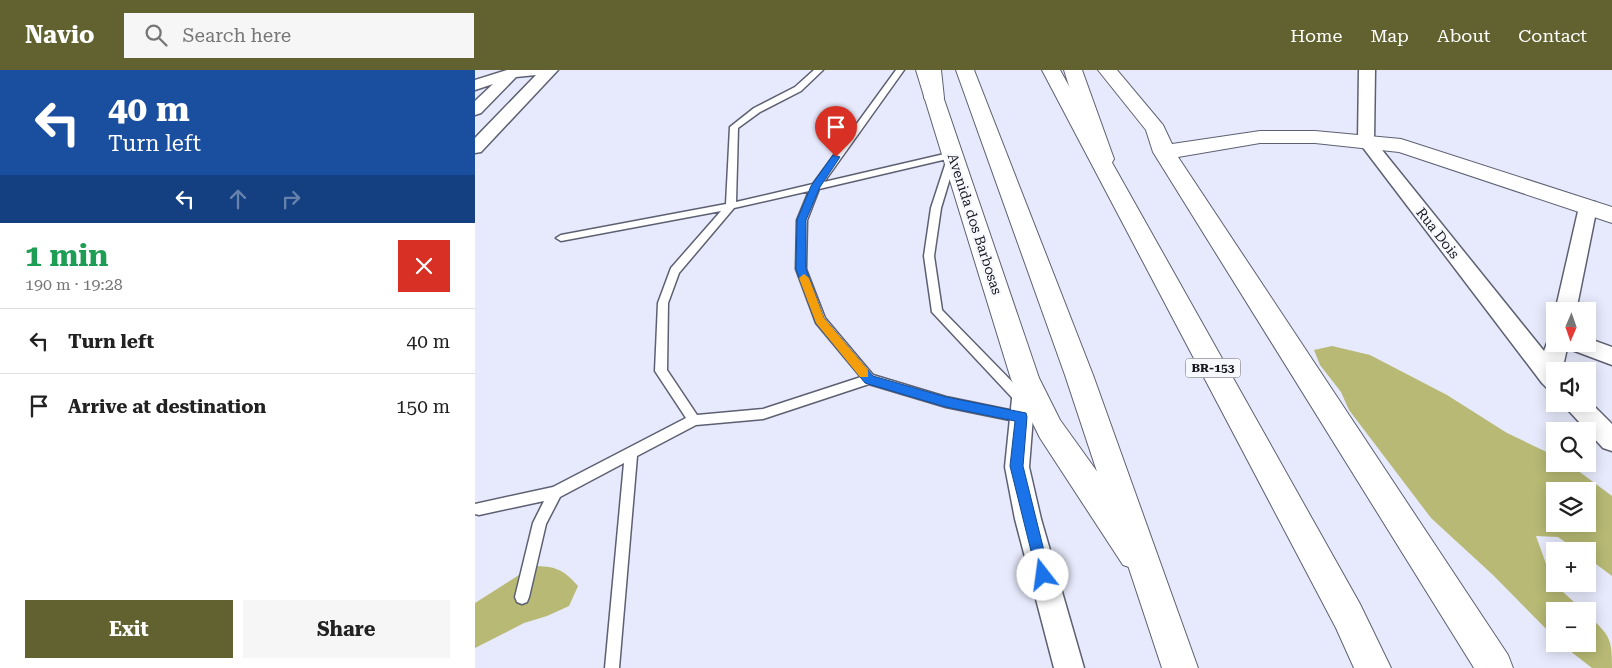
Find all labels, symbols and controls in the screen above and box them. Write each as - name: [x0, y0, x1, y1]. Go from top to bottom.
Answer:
- search box: [124, 13, 474, 58]
- text: Navio: [25, 21, 94, 49]
- icon: search: [142, 21, 170, 49]
- text: Search here: [182, 24, 291, 47]
- text: Home: [1290, 25, 1342, 46]
- text: Map: [1370, 25, 1409, 46]
- text: About: [1437, 25, 1490, 46]
- text: Contact: [1518, 25, 1587, 46]
- text: 40 m: [108, 89, 190, 130]
- icon: left: [25, 90, 90, 155]
- pin: [815, 106, 857, 157]
- icon: arrive: [822, 113, 850, 141]
- text: Turn left: [108, 131, 201, 156]
- street label: Avenida dos Barbosas: [945, 151, 1005, 297]
- icon: left: [171, 185, 199, 213]
- icon: ahead: [224, 185, 252, 213]
- icon: right: [277, 185, 305, 213]
- street label: Rua Dois: [1413, 204, 1463, 262]
- text: 1 min: [25, 238, 108, 273]
- button: close: [398, 240, 450, 292]
- text: 190 m · 19:28: [25, 275, 123, 294]
- north arrow: [1546, 302, 1596, 352]
- map controls: [1546, 302, 1596, 652]
- icon: left: [25, 327, 53, 355]
- text: Turn left: [68, 330, 154, 353]
- text: 40 m: [407, 330, 450, 353]
- road number: BR-153: [1185, 358, 1241, 378]
- button: sound: [1546, 362, 1596, 412]
- icon: arrive: [25, 392, 53, 420]
- text: Arrive at destination: [68, 395, 266, 418]
- text: 150 m: [396, 395, 450, 418]
- button: search: [1546, 422, 1596, 472]
- button: layers: [1546, 482, 1596, 532]
- button: +: [1546, 542, 1596, 592]
- position arrow: [1016, 548, 1068, 600]
- button: Exit: [25, 600, 233, 658]
- button: Share: [243, 600, 450, 658]
- button: −: [1546, 602, 1596, 652]

